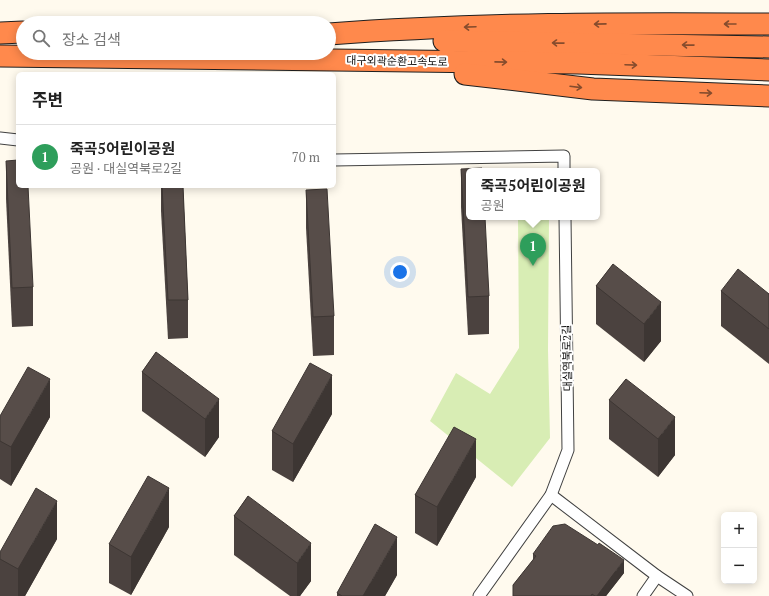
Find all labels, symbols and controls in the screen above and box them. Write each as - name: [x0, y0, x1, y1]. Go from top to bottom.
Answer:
- search box: [16, 16, 336, 60]
- one-way arrow: [594, 20, 607, 28]
- one-way arrow: [724, 20, 737, 28]
- one-way arrow: [464, 23, 477, 30]
- icon: search: [30, 27, 52, 49]
- text: 장소 검색: [62, 29, 121, 49]
- one-way arrow: [552, 39, 565, 46]
- one-way arrow: [682, 41, 695, 49]
- street label: 대구외곽순환고속도로: [346, 53, 448, 69]
- one-way arrow: [494, 58, 507, 66]
- one-way arrow: [624, 61, 637, 69]
- one-way arrow: [569, 83, 582, 91]
- text: 주변: [32, 88, 63, 111]
- one-way arrow: [699, 90, 712, 97]
- text: 죽곡5어린이공원: [70, 138, 175, 158]
- text: 1: [41, 148, 49, 166]
- text: 70 m: [292, 148, 320, 166]
- text: 공원 · 대실역북로2길: [70, 159, 182, 177]
- popup: [466, 168, 600, 220]
- text: 죽곡5어린이공원: [480, 175, 586, 195]
- text: 공원: [480, 196, 504, 214]
- pin: 1: [520, 233, 546, 266]
- your location: [390, 262, 410, 282]
- street label: 대실역북로2길: [559, 325, 575, 391]
- map controls: [721, 512, 757, 584]
- button: +: [721, 512, 757, 548]
- button: −: [721, 548, 757, 584]

